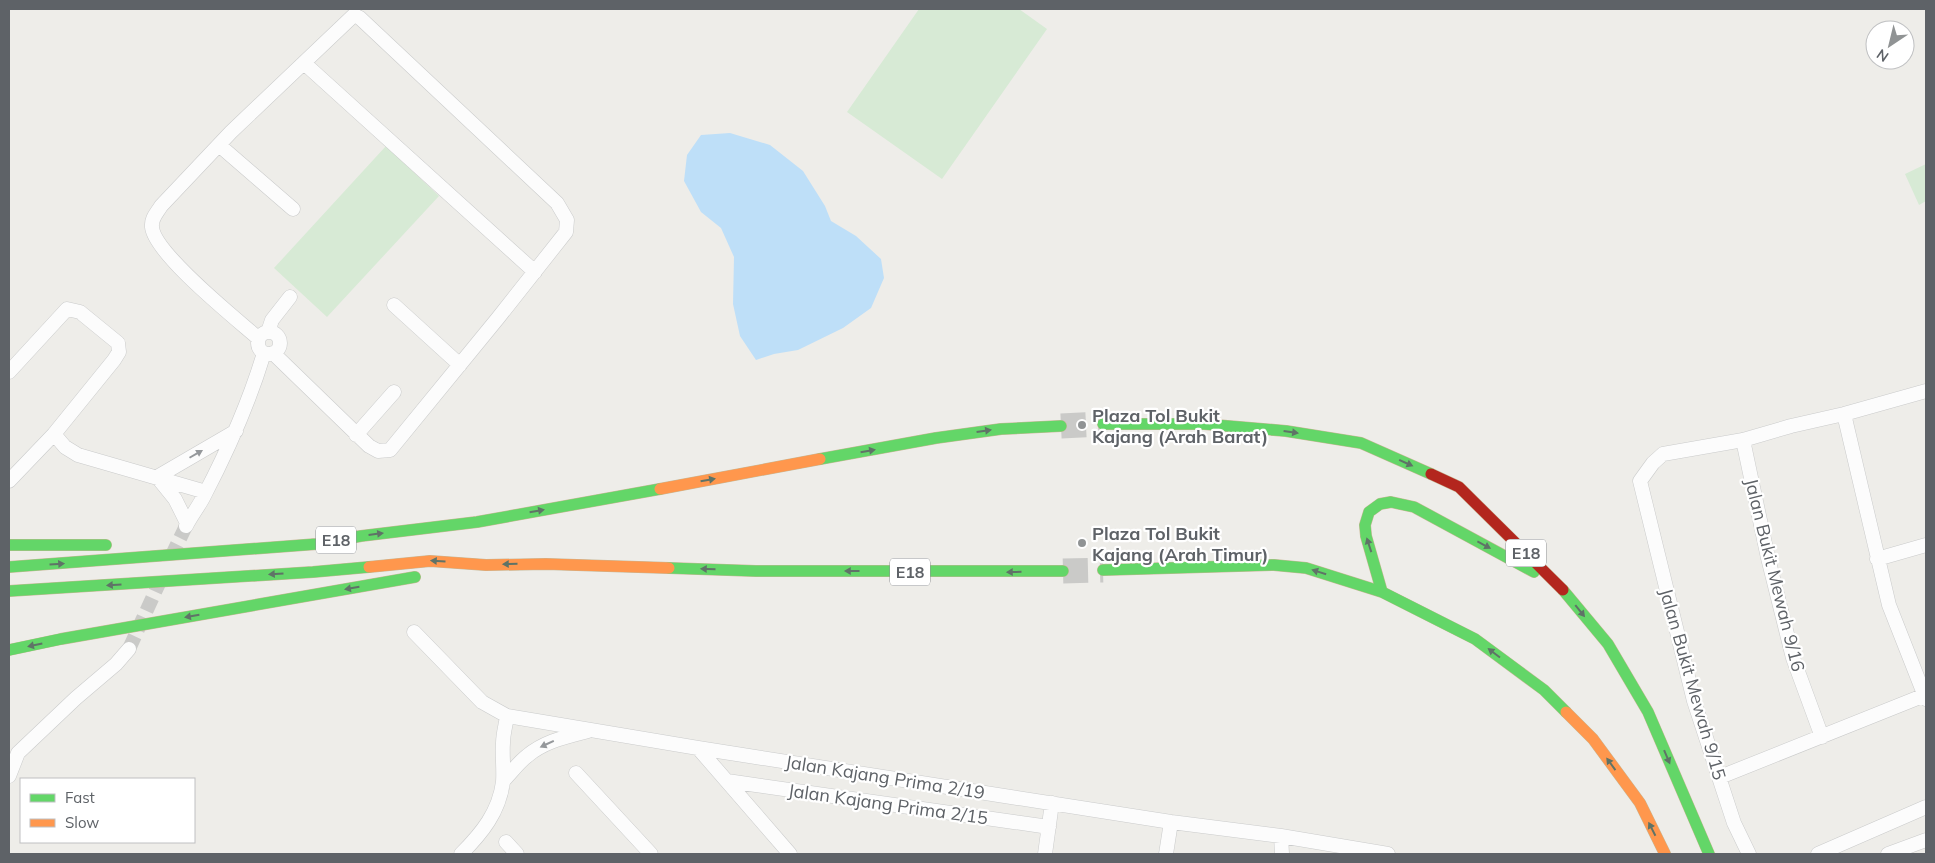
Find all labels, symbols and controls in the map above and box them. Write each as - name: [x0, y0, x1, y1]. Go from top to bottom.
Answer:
- north arrow: [1865, 20, 1915, 70]
- text: N: [1873, 45, 1892, 66]
- place label: Plaza Tol Bukit Kajang (Arah Barat): [1092, 404, 1268, 448]
- marker: Plaza Tol Bukit Kajang (Arah Barat): [1076, 419, 1088, 431]
- one-way arrow: [977, 427, 993, 435]
- one-way arrow: [1284, 429, 1300, 437]
- one-way arrow: [860, 446, 876, 454]
- one-way arrow: [190, 449, 203, 458]
- one-way arrow: [1399, 459, 1413, 467]
- one-way arrow: [700, 476, 716, 484]
- street label: Jalan Bukit Mewah 9/16: [1740, 476, 1810, 674]
- one-way arrow: [529, 507, 545, 515]
- place label: Plaza Tol Bukit Kajang (Arah Timur): [1092, 522, 1268, 566]
- road number: E18: [316, 526, 356, 554]
- one-way arrow: [368, 530, 384, 538]
- marker: Plaza Tol Bukit Kajang (Arah Timur): [1076, 537, 1088, 549]
- one-way arrow: [1364, 538, 1372, 553]
- road number: E18: [1506, 540, 1546, 566]
- one-way arrow: [1477, 541, 1492, 549]
- one-way arrow: [429, 557, 445, 565]
- road number: E18: [890, 558, 930, 586]
- one-way arrow: [50, 559, 66, 567]
- one-way arrow: [502, 560, 518, 568]
- one-way arrow: [700, 565, 716, 573]
- one-way arrow: [844, 567, 860, 575]
- one-way arrow: [1006, 568, 1022, 576]
- one-way arrow: [1311, 568, 1326, 576]
- one-way arrow: [267, 571, 283, 579]
- one-way arrow: [105, 581, 121, 589]
- one-way arrow: [344, 585, 360, 593]
- street label: Jalan Bukit Mewah 9/15: [1655, 585, 1731, 783]
- one-way arrow: [1575, 604, 1586, 617]
- one-way arrow: [184, 613, 200, 621]
- one-way arrow: [27, 641, 42, 649]
- one-way arrow: [1487, 648, 1501, 658]
- one-way arrow: [540, 740, 554, 748]
- street label: Jalan Kajang Prima 2/19: [784, 750, 986, 804]
- one-way arrow: [1664, 750, 1672, 764]
- one-way arrow: [1606, 757, 1616, 770]
- legend: [20, 778, 195, 843]
- street label: Jalan Kajang Prima 2/15: [787, 779, 990, 829]
- text: Fast: [65, 788, 95, 807]
- text: Slow: [65, 813, 99, 832]
- one-way arrow: [1648, 822, 1656, 836]

